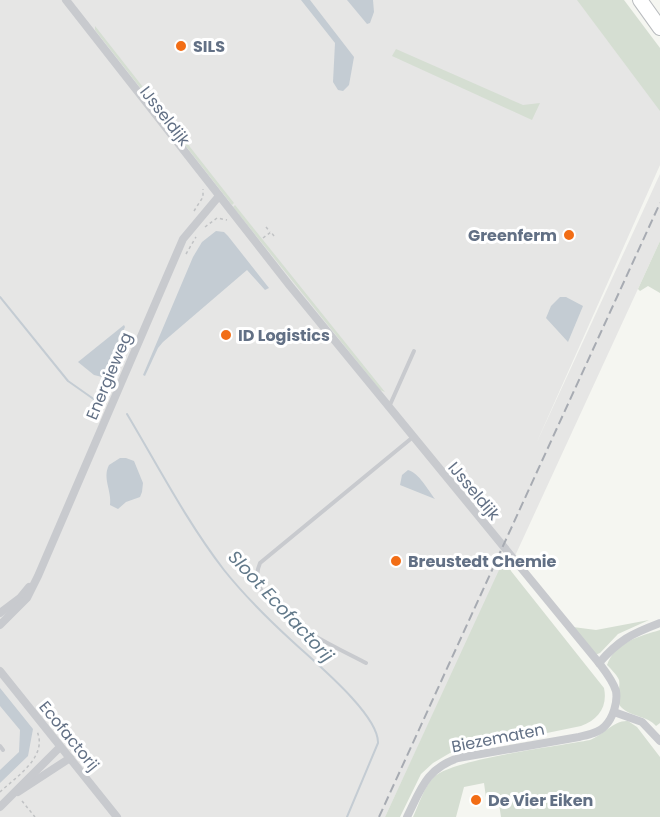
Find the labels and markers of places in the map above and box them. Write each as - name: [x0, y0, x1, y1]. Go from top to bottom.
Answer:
- place label: SILS: [193, 35, 225, 58]
- marker: SILS: [174, 39, 188, 53]
- place label: Greenferm: [468, 224, 557, 247]
- marker: Greenferm: [562, 228, 576, 242]
- place label: ID Logistics: [238, 324, 330, 347]
- marker: ID Logistics: [219, 328, 233, 342]
- place label: Breustedt Chemie: [408, 550, 557, 573]
- marker: Breustedt Chemie: [389, 554, 403, 568]
- place label: De Vier Eiken: [488, 789, 593, 812]
- marker: De Vier Eiken: [469, 793, 483, 807]

